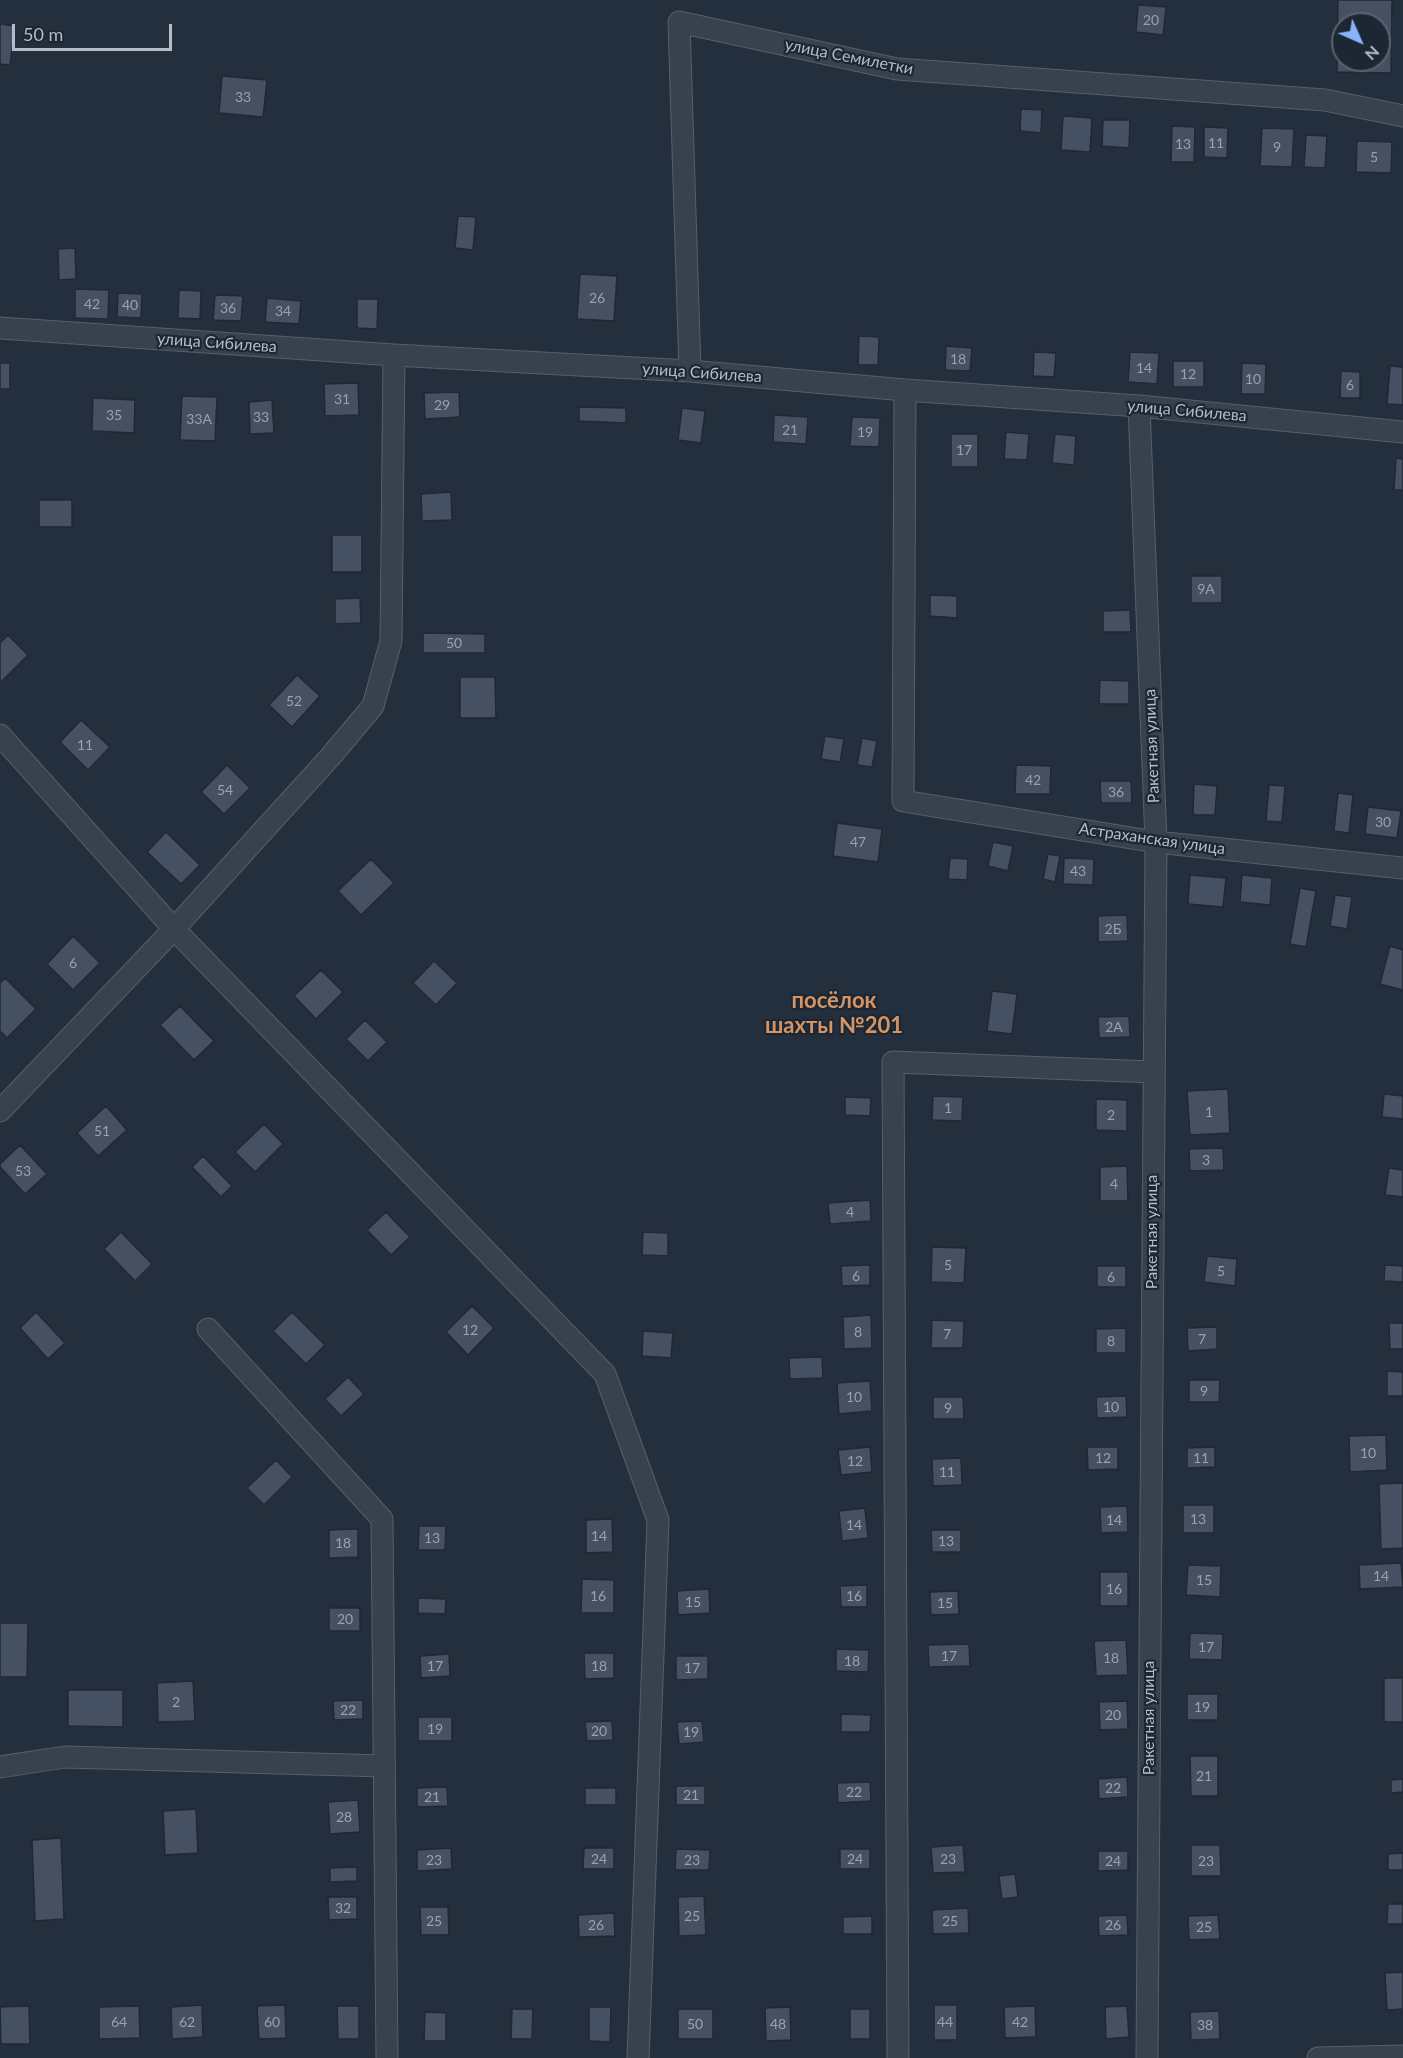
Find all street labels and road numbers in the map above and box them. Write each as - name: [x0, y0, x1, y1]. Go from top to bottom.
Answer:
- street label: улица Семилетки: [783, 35, 915, 79]
- street label: улица Сибилева: [157, 329, 277, 357]
- street label: улица Сибилева: [642, 359, 762, 387]
- street label: улица Сибилева: [1126, 396, 1248, 426]
- street label: Ракетная улица: [1140, 689, 1164, 803]
- street label: Астраханская улица: [1078, 819, 1226, 859]
- street label: Ракетная улица: [1142, 1175, 1162, 1289]
- street label: Ракетная улица: [1139, 1661, 1159, 1775]

